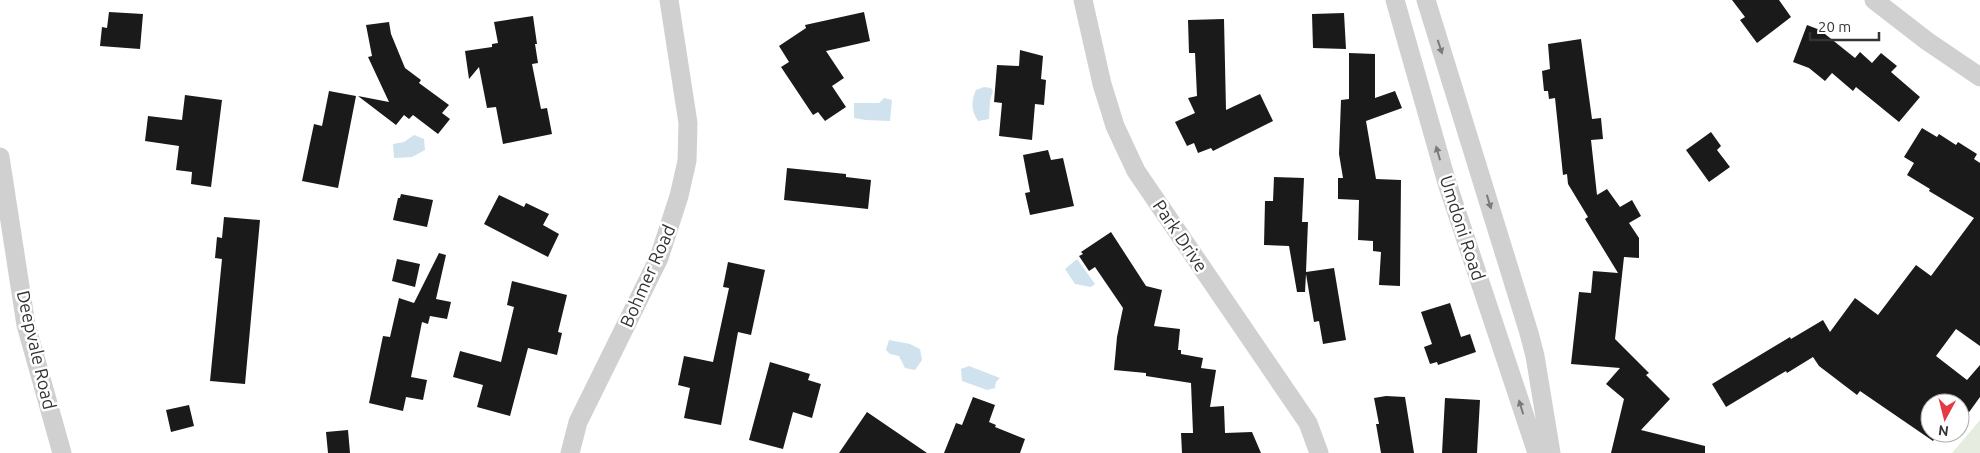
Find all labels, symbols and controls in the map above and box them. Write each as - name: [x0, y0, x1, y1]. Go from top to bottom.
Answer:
- scale bar: [1810, 10, 1879, 42]
- text: 20 m: [1818, 18, 1851, 35]
- one-way arrow: [1437, 39, 1444, 54]
- one-way arrow: [1434, 145, 1442, 160]
- street label: Umdoni Road: [1437, 173, 1489, 283]
- one-way arrow: [1485, 194, 1493, 209]
- street label: Park Drive: [1149, 196, 1212, 275]
- street label: Bohmer Road: [616, 221, 679, 330]
- street label: Deepvale Road: [14, 288, 60, 411]
- north arrow: [1920, 393, 1970, 443]
- one-way arrow: [1517, 399, 1525, 414]
- text: N: [1937, 422, 1950, 439]

